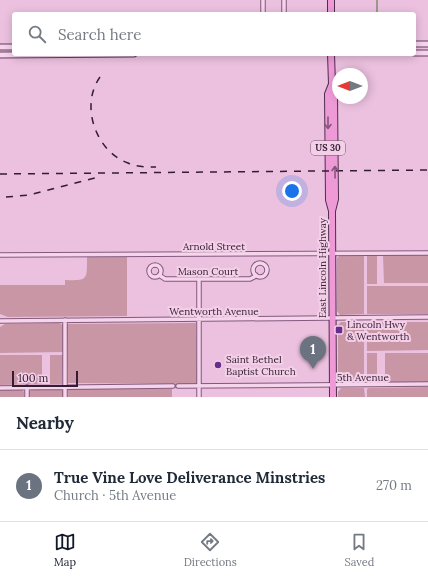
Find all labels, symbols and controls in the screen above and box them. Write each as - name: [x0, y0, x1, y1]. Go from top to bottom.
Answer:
- search box: [12, 12, 416, 56]
- icon: search: [26, 23, 48, 45]
- text: Search here: [58, 25, 141, 44]
- north arrow: [332, 68, 368, 104]
- one-way arrow: [324, 116, 332, 129]
- road number: US 30: [311, 141, 345, 155]
- one-way arrow: [331, 166, 339, 179]
- your location: [282, 181, 302, 201]
- street label: East Lincoln Highway: [316, 217, 329, 318]
- street label: Arnold Street: [182, 240, 245, 253]
- street label: Mason Court: [178, 265, 238, 278]
- street label: Wentworth Avenue: [169, 305, 259, 318]
- place label: Lincoln Hwy & Wentworth: [347, 318, 410, 343]
- marker: Lincoln Hwy & Wentworth: [334, 325, 344, 335]
- pin: 1: [300, 336, 326, 369]
- place label: Saint Bethel Baptist Church: [226, 353, 296, 378]
- marker: Saint Bethel Baptist Church: [213, 360, 223, 370]
- scale bar: [12, 369, 78, 388]
- text: 100 m: [18, 371, 48, 385]
- street label: 5th Avenue: [337, 371, 390, 384]
- text: Nearby: [16, 412, 74, 434]
- text: True Vine Love Deliverance Minstries: [54, 468, 325, 487]
- text: 1: [26, 477, 32, 494]
- text: 270 m: [376, 477, 412, 494]
- text: Church · 5th Avenue: [54, 487, 176, 504]
- tab: Map: [54, 531, 76, 569]
- tab: Directions: [184, 531, 237, 569]
- tab: Saved: [344, 531, 374, 569]

